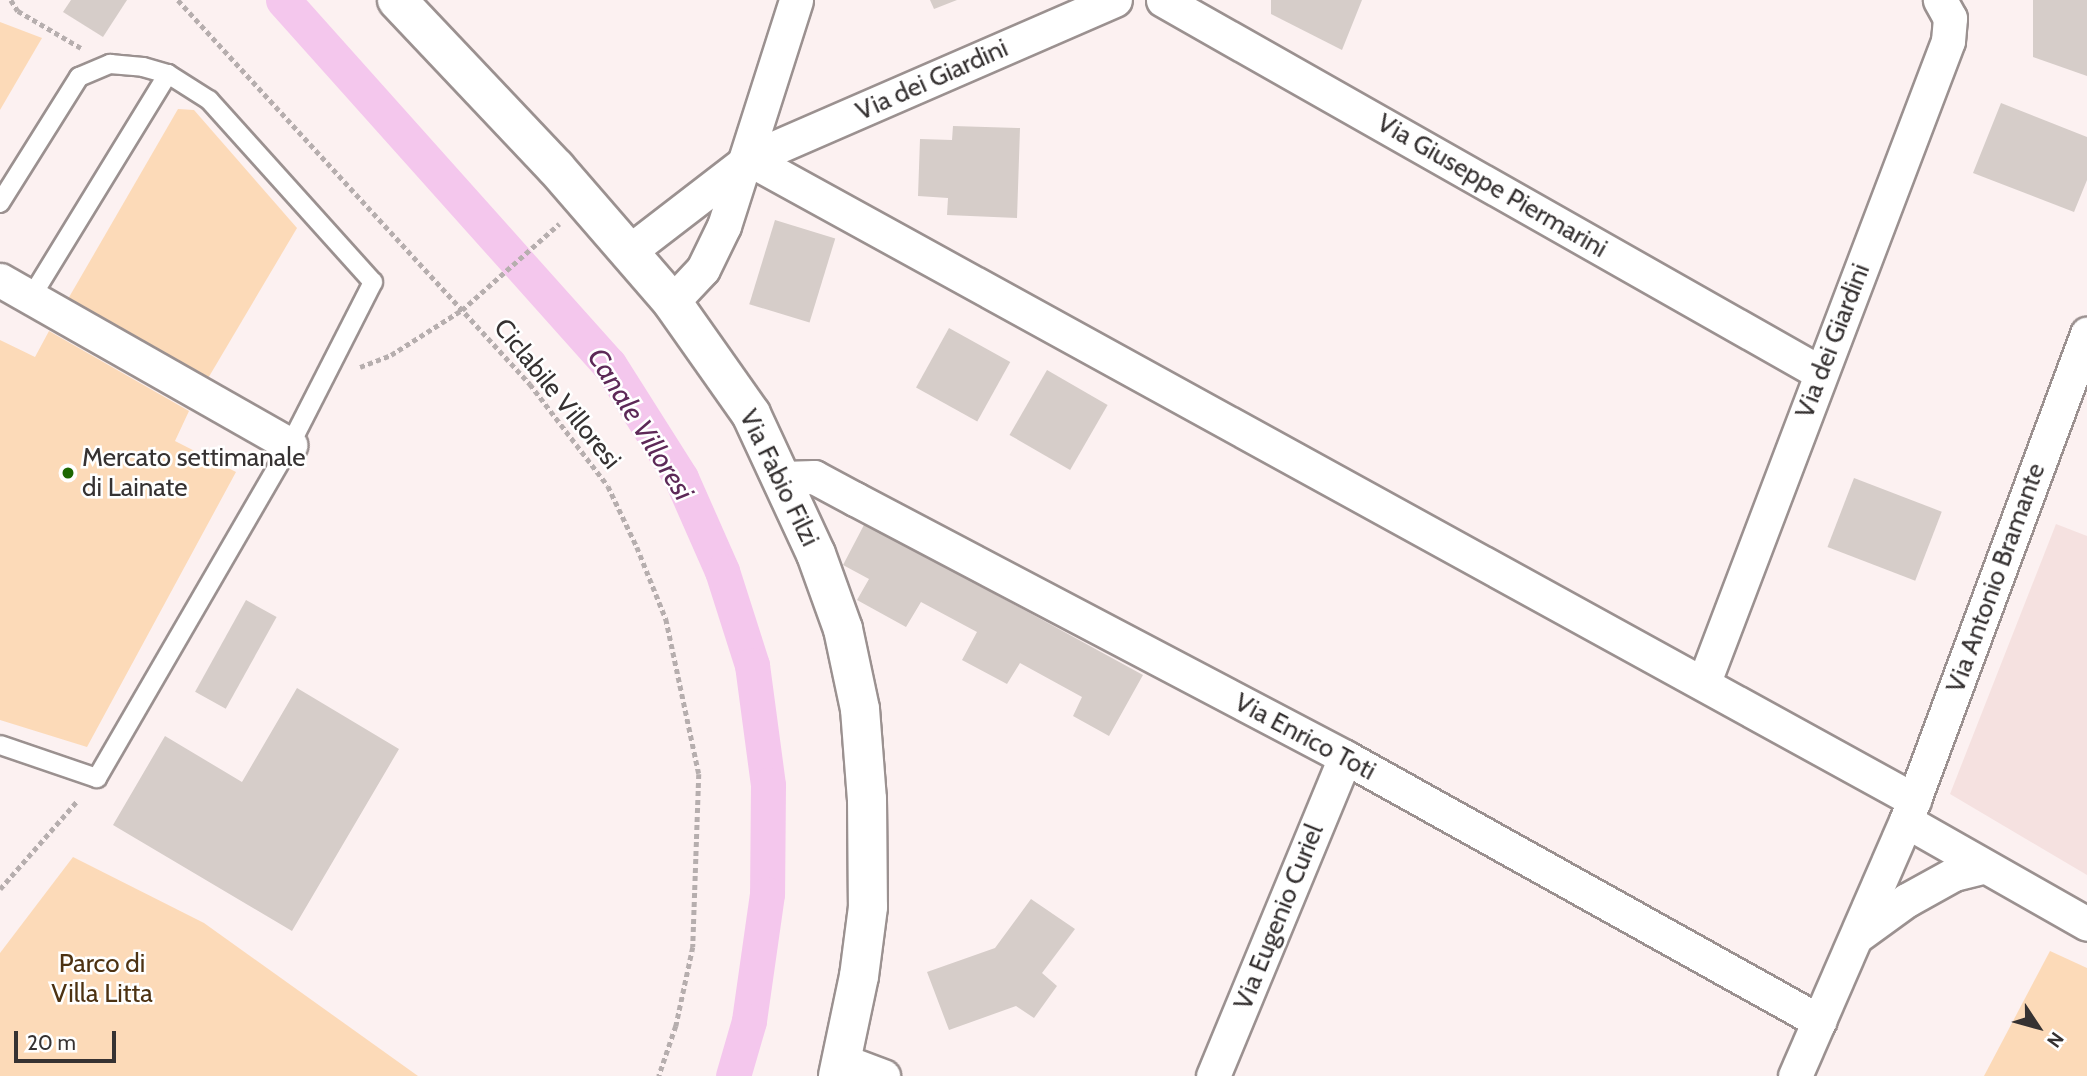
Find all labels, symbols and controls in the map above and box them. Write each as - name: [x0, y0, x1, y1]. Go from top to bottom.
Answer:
- street label: Via dei Giardini: [851, 33, 1013, 127]
- street label: Via Giuseppe Piermarini: [1371, 107, 1613, 265]
- street label: Via dei Giardini: [1789, 259, 1877, 423]
- street label: Ciclabile Villoresi: [487, 313, 627, 475]
- water label: Canale Villoresi: [581, 342, 701, 506]
- street label: Via Fabio Filzi: [732, 404, 826, 552]
- place label: Mercato settimanale di Lainate: [82, 442, 306, 504]
- street label: Via Antonio Bramante: [1940, 459, 2052, 697]
- marker: Mercato settimanale di Lainate: [60, 465, 76, 481]
- street label: Via Enrico Toti: [1229, 687, 1381, 787]
- street label: Via Eugenio Curiel: [1228, 820, 1330, 1014]
- park label: Parco di Villa Litta: [51, 948, 153, 1010]
- north arrow: [2003, 992, 2073, 1062]
- scale bar: [18, 1016, 119, 1060]
- text: N: [2042, 1027, 2069, 1052]
- text: 20 m: [27, 1030, 76, 1055]

